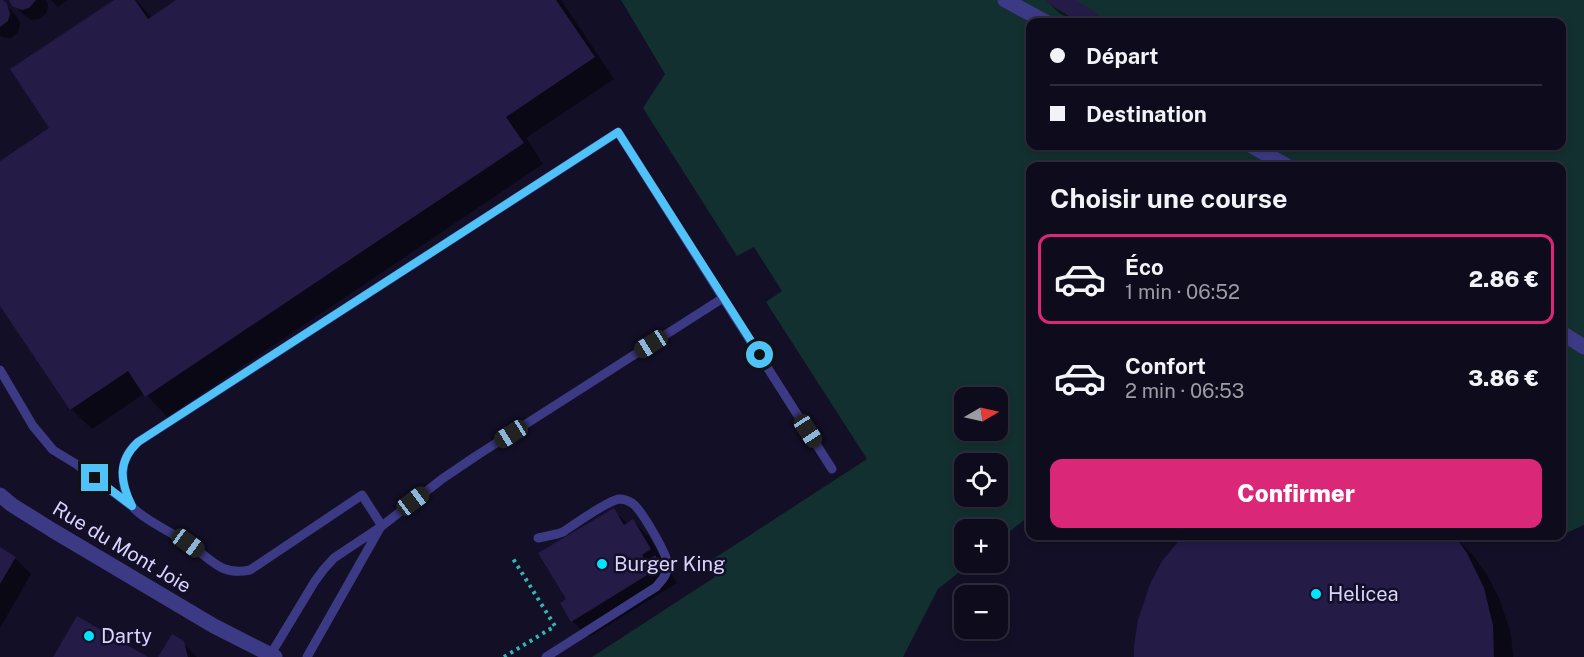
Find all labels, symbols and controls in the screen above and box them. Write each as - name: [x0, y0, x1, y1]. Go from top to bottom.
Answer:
- text: Départ: [1086, 43, 1158, 69]
- text: Destination: [1086, 101, 1207, 127]
- text: Choisir une course: [1050, 182, 1288, 214]
- icon: car: [1053, 252, 1107, 306]
- text: Éco: [1125, 254, 1164, 280]
- text: 2.86 €: [1469, 266, 1539, 292]
- text: 1 min · 06:52: [1125, 280, 1240, 304]
- car: [631, 327, 671, 361]
- route start: [746, 341, 773, 368]
- icon: car: [1053, 351, 1107, 405]
- text: Confort: [1125, 353, 1206, 379]
- text: 3.86 €: [1468, 365, 1539, 391]
- text: 2 min · 06:53: [1125, 379, 1244, 403]
- north arrow: [954, 387, 1008, 441]
- map controls: [954, 387, 1008, 639]
- car: [791, 411, 825, 451]
- car: [491, 417, 531, 451]
- button: locate: [954, 453, 1008, 507]
- button: Confirmer: [1050, 459, 1542, 528]
- route end: [81, 464, 108, 491]
- car: [393, 483, 433, 519]
- street label: Rue du Mont Joie: [48, 496, 196, 598]
- button: +: [954, 519, 1008, 573]
- car: [168, 525, 208, 561]
- place label: Burger King: [614, 552, 725, 576]
- marker: Burger King: [595, 557, 609, 571]
- place label: Helicea: [1328, 582, 1399, 606]
- button: −: [954, 585, 1008, 639]
- marker: Helicea: [1309, 587, 1323, 601]
- place label: Darty: [101, 624, 152, 648]
- marker: Darty: [82, 629, 96, 643]

